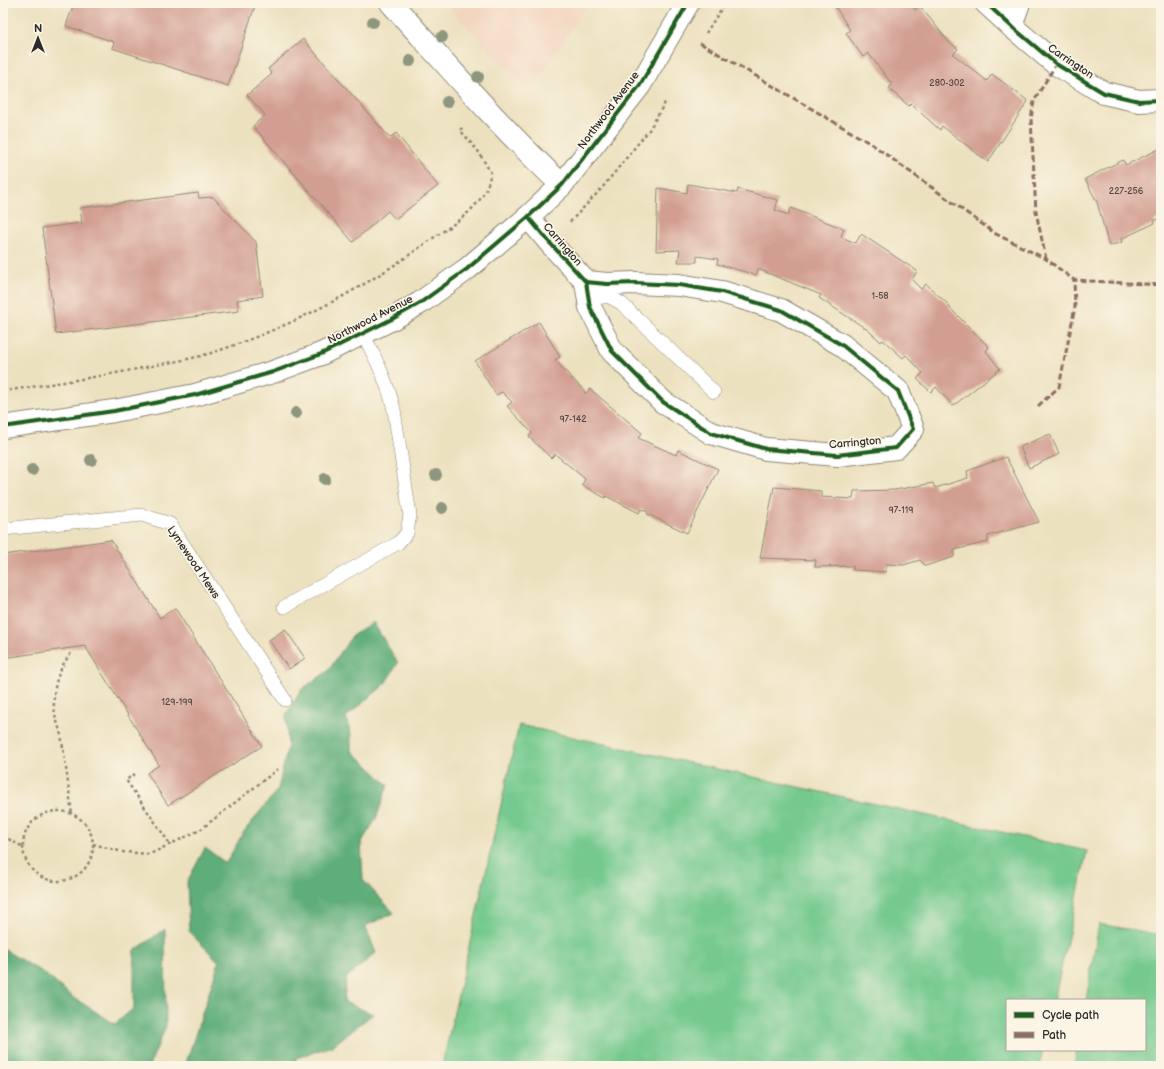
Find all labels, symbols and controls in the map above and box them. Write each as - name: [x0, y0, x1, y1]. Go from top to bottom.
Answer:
- north arrow: [18, 18, 58, 58]
- text: N: [34, 22, 42, 35]
- street label: Carrington: [1045, 41, 1096, 82]
- street label: Northwood Avenue: [575, 68, 642, 152]
- house number: 280-302: [929, 78, 965, 89]
- house number: 227-256: [1109, 186, 1144, 197]
- street label: Carrington: [540, 220, 585, 268]
- house number: 1-58: [871, 291, 889, 302]
- street label: Northwood Avenue: [325, 292, 415, 347]
- house number: 97-142: [559, 414, 587, 425]
- street label: Carrington: [828, 434, 882, 451]
- house number: 97-119: [888, 505, 914, 516]
- street label: Lymewood Mews: [165, 524, 223, 601]
- house number: 129-199: [161, 697, 193, 708]
- legend: [1006, 999, 1146, 1051]
- text: Cycle path: [1042, 1008, 1099, 1023]
- text: Path: [1042, 1028, 1067, 1043]

